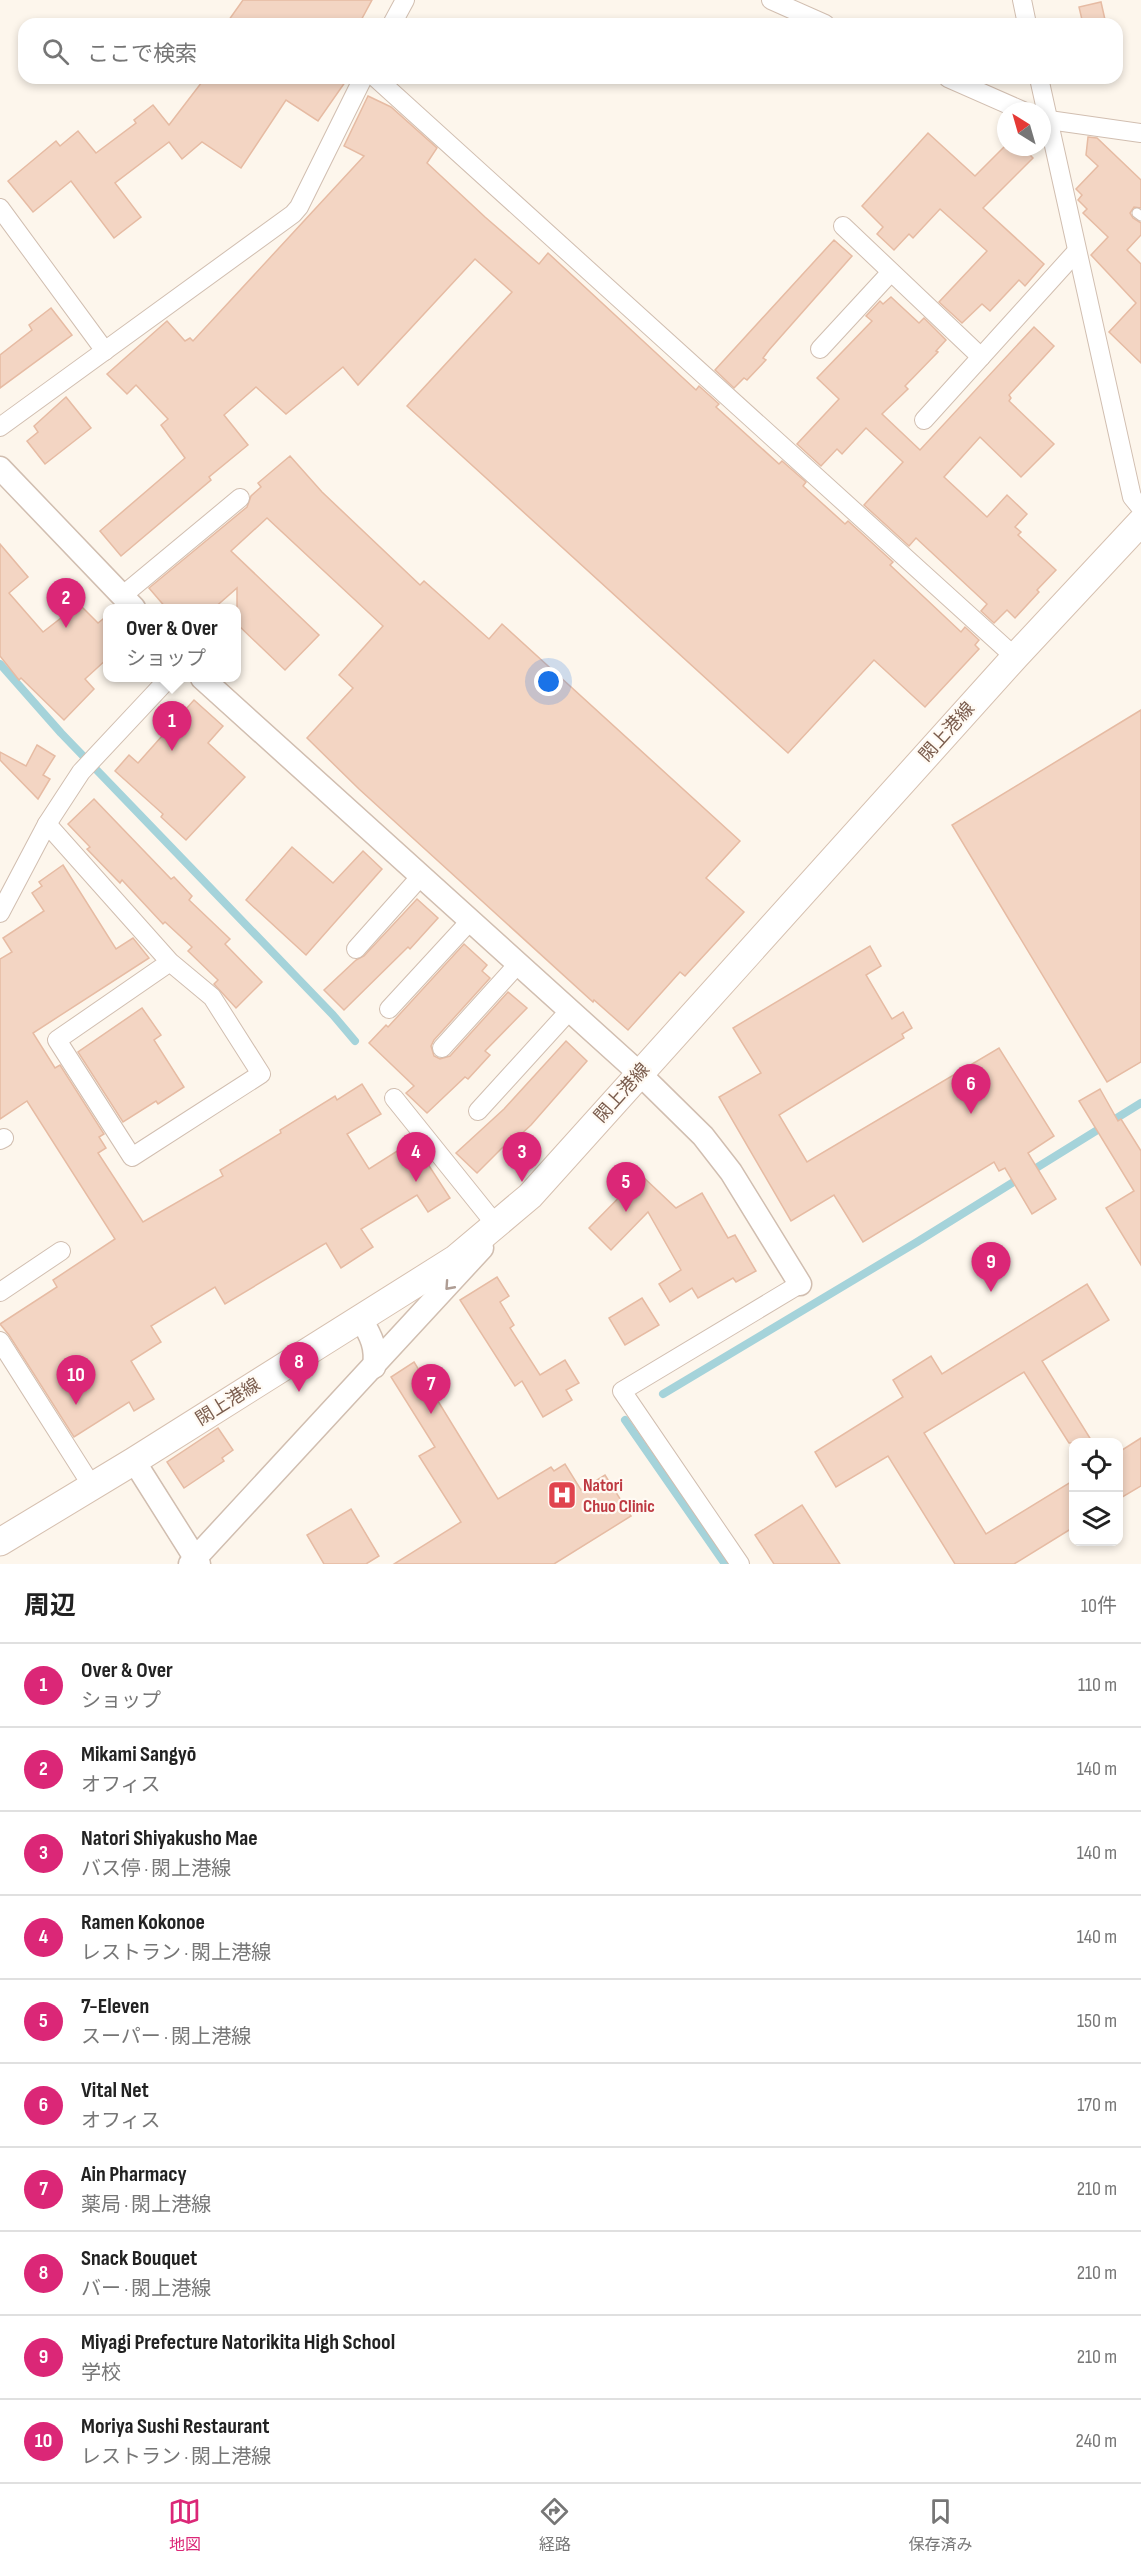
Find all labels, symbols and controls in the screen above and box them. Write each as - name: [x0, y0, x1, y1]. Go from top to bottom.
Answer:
- search box: [18, 18, 1123, 84]
- icon: search: [39, 35, 72, 68]
- text: ここで検索: [87, 41, 197, 68]
- north arrow: [997, 102, 1051, 156]
- pin: 2: [46, 578, 86, 628]
- popup: [103, 604, 241, 682]
- text: Over & Over: [126, 615, 218, 642]
- text: ショップ: [126, 647, 206, 671]
- your location: [534, 667, 563, 696]
- street label: 閖上港線: [915, 698, 979, 766]
- pin: 1: [152, 702, 192, 751]
- street label: 閖上港線: [590, 1059, 654, 1127]
- pin: 6: [952, 1064, 990, 1114]
- pin: 4: [396, 1132, 436, 1182]
- pin: 3: [502, 1132, 542, 1182]
- pin: 5: [606, 1162, 646, 1212]
- pin: 9: [972, 1242, 1010, 1292]
- one-way arrow: [445, 1278, 456, 1289]
- pin: 8: [280, 1342, 318, 1392]
- pin: 10: [56, 1356, 96, 1405]
- pin: 7: [412, 1364, 450, 1414]
- street label: 閖上港線: [192, 1374, 264, 1430]
- map controls: [1069, 1438, 1123, 1546]
- button: locate: [1069, 1438, 1123, 1492]
- place label: Natori Chuo Clinic: [583, 1475, 655, 1517]
- hospital icon: Natori Chuo Clinic: [546, 1479, 578, 1511]
- button: layers: [1069, 1492, 1123, 1546]
- text: 周辺: [24, 1591, 76, 1622]
- text: 10件: [1081, 1594, 1117, 1618]
- text: Over & Over: [81, 1657, 173, 1684]
- text: 1: [40, 1673, 47, 1697]
- text: 110 m: [1078, 1673, 1117, 1697]
- text: ショップ: [81, 1689, 161, 1713]
- text: Mikami Sangyō: [81, 1741, 196, 1768]
- text: 2: [39, 1757, 48, 1781]
- text: 140 m: [1077, 1757, 1117, 1781]
- text: オフィス: [81, 1773, 161, 1797]
- text: Natori Shiyakusho Mae: [81, 1825, 258, 1852]
- text: 3: [39, 1841, 48, 1865]
- text: 140 m: [1077, 1841, 1117, 1865]
- text: バス停 · 閖上港線: [81, 1857, 231, 1881]
- text: Ramen Kokonoe: [81, 1909, 205, 1936]
- text: 4: [39, 1925, 48, 1949]
- text: 140 m: [1077, 1925, 1117, 1949]
- text: レストラン · 閖上港線: [81, 1941, 271, 1965]
- text: 7-Eleven: [81, 1993, 149, 2020]
- text: 5: [39, 2009, 48, 2033]
- text: 150 m: [1077, 2009, 1117, 2033]
- text: スーパー · 閖上港線: [81, 2025, 251, 2049]
- text: Vital Net: [81, 2077, 149, 2104]
- text: 6: [39, 2093, 48, 2117]
- text: 170 m: [1077, 2093, 1117, 2117]
- text: オフィス: [81, 2109, 161, 2133]
- text: Ain Pharmacy: [81, 2161, 187, 2188]
- text: 7: [39, 2177, 48, 2201]
- text: 210 m: [1077, 2177, 1117, 2201]
- text: 薬局 · 閖上港線: [81, 2193, 211, 2217]
- text: Snack Bouquet: [81, 2245, 197, 2272]
- text: 8: [39, 2261, 48, 2285]
- text: 210 m: [1077, 2261, 1117, 2285]
- text: バー · 閖上港線: [81, 2277, 211, 2301]
- text: Miyagi Prefecture Natorikita High School: [81, 2329, 395, 2356]
- text: 9: [39, 2345, 48, 2369]
- text: 210 m: [1077, 2345, 1117, 2369]
- text: 学校: [81, 2361, 121, 2385]
- text: Moriya Sushi Restaurant: [81, 2413, 270, 2440]
- text: 10: [35, 2429, 52, 2453]
- text: 240 m: [1076, 2429, 1117, 2453]
- text: レストラン · 閖上港線: [81, 2445, 271, 2469]
- tab: 地図: [168, 2495, 201, 2555]
- tab: 経路: [538, 2495, 571, 2555]
- tab: 保存済み: [908, 2495, 972, 2555]

